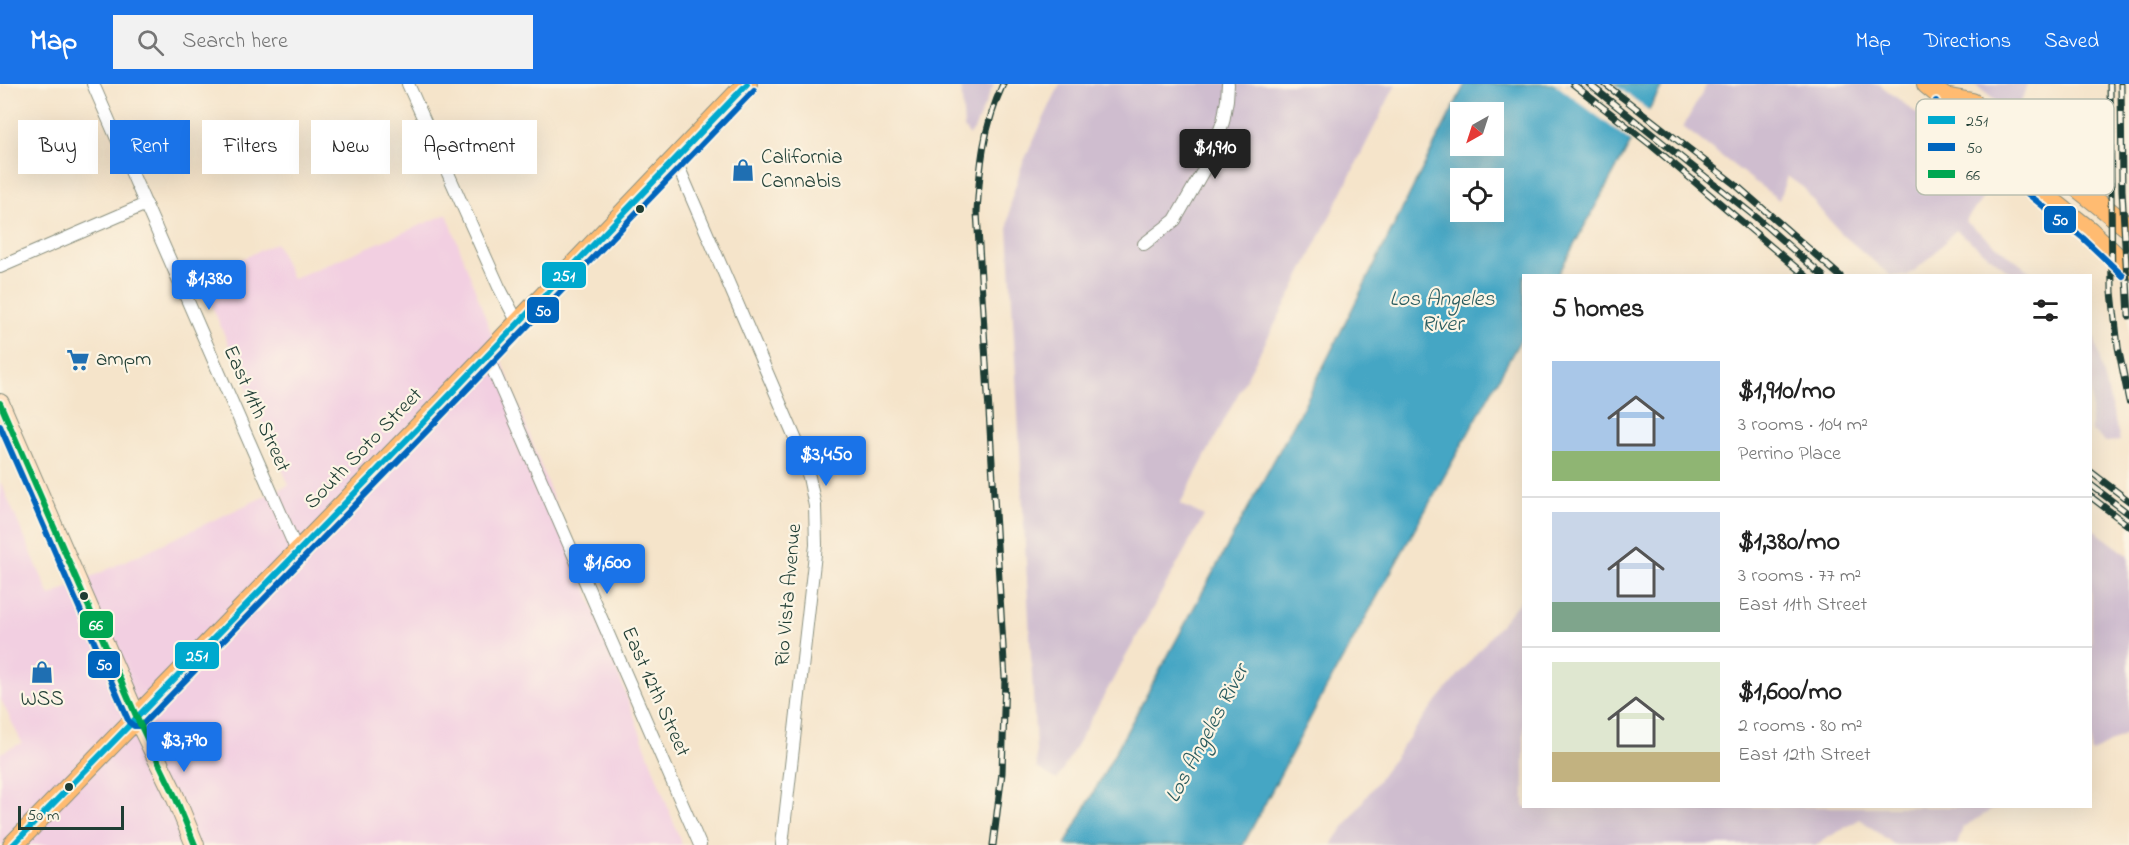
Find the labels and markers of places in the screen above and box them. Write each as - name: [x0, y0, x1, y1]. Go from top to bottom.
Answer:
- pin: $1,910: [1166, 129, 1264, 180]
- place label: California Cannabis: [761, 143, 843, 197]
- shop icon: California Cannabis: [730, 157, 756, 183]
- unlabelled marker: [634, 203, 646, 215]
- pin: $1,380: [160, 260, 258, 311]
- place label: ampm: [96, 345, 151, 375]
- supermarket icon: ampm: [65, 347, 91, 373]
- pin: $3,450: [777, 436, 875, 487]
- pin: $1,600: [558, 544, 656, 595]
- unlabelled marker: [78, 590, 90, 602]
- shop icon: WSS: [29, 659, 55, 685]
- place label: WSS: [20, 685, 64, 715]
- pin: $3,790: [135, 722, 233, 773]
- unlabelled marker: [63, 781, 75, 793]

